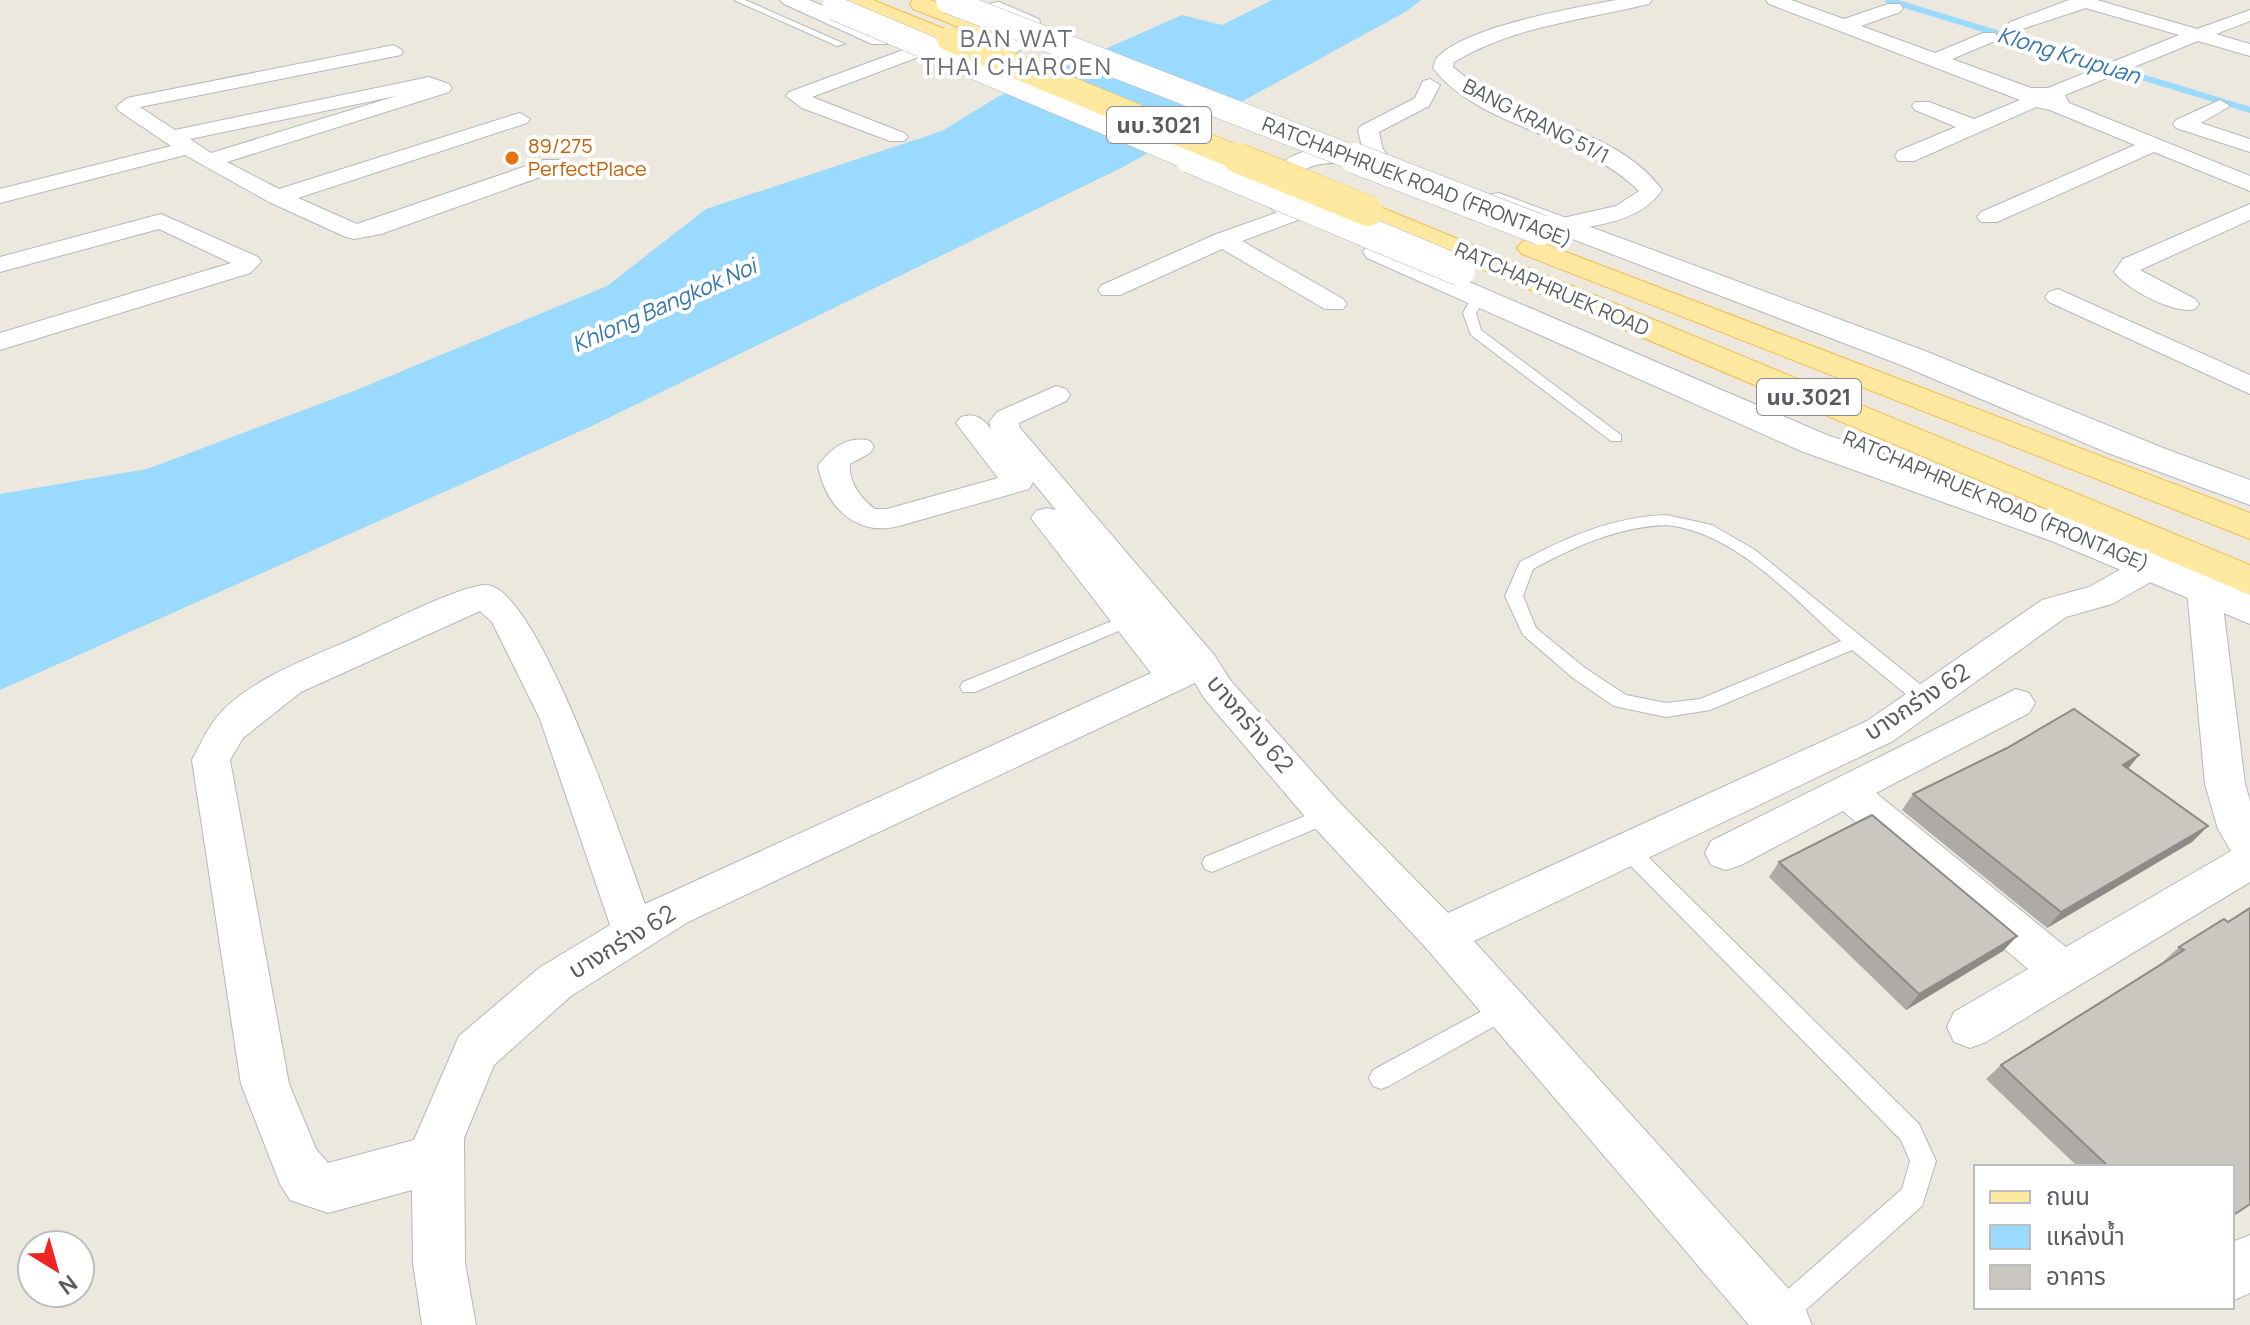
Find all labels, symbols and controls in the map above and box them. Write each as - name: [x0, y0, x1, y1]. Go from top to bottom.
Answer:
- water label: Klong Krupuan: [1994, 19, 2145, 91]
- district label: BAN WAT THAI CHAROEN: [921, 21, 1113, 82]
- street label: BANG KRANG 51/1: [1459, 72, 1614, 169]
- road number: นบ.3021: [1107, 107, 1211, 143]
- street label: RATCHAPHRUEK ROAD (FRONTAGE): [1258, 110, 1576, 253]
- place label: 89/275 PerfectPlace: [528, 132, 647, 182]
- marker: 89/275 PerfectPlace: [503, 149, 521, 167]
- street label: RATCHAPHRUEK ROAD: [1451, 235, 1654, 342]
- water label: Khlong Bangkok Noi: [567, 250, 764, 359]
- road number: นบ.3021: [1757, 379, 1861, 415]
- street label: RATCHAPHRUEK ROAD (FRONTAGE): [1839, 424, 2153, 577]
- street label: บางกร่าง 62: [1857, 654, 1975, 747]
- street label: บางกร่าง 62: [1200, 667, 1302, 779]
- street label: บางกร่าง 62: [562, 896, 681, 986]
- legend: [1974, 1165, 2234, 1309]
- text: ถนน: [2046, 1179, 2090, 1212]
- text: แหล่งน้ำ: [2046, 1219, 2125, 1252]
- north arrow: [16, 1229, 96, 1309]
- text: อาคาร: [2046, 1259, 2106, 1292]
- text: N: [53, 1268, 83, 1302]

